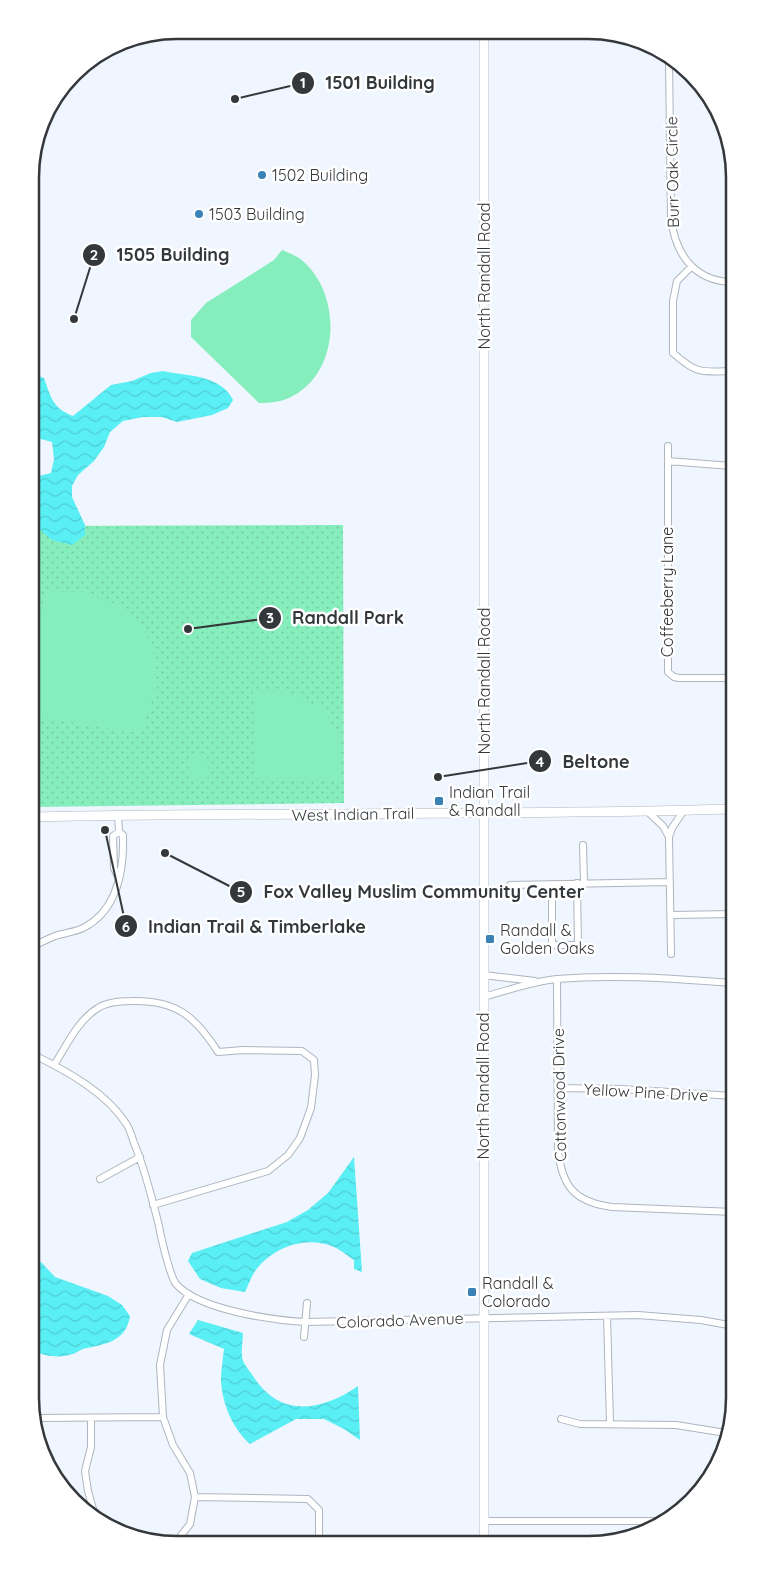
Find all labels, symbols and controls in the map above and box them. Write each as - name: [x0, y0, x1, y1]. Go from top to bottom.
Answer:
- callout: 1501 Building: [290, 67, 445, 100]
- text: 1501 Building: [325, 71, 435, 94]
- text: 1: [300, 73, 306, 92]
- street label: Burr Oak Circle: [661, 116, 683, 228]
- place label: 1502 Building: [272, 165, 368, 185]
- marker: 1502 Building: [256, 169, 268, 181]
- street label: North Randall Road: [474, 203, 494, 349]
- place label: 1503 Building: [209, 204, 305, 224]
- marker: 1503 Building: [193, 208, 205, 220]
- callout: 1505 Building: [82, 238, 239, 271]
- text: 1505 Building: [117, 243, 229, 266]
- text: 2: [90, 245, 98, 264]
- street label: Coffeeberry Lane: [657, 527, 677, 657]
- callout: Randall Park: [257, 601, 414, 634]
- text: Randall Park: [292, 606, 404, 629]
- text: 3: [266, 608, 274, 627]
- street label: North Randall Road: [474, 608, 494, 754]
- callout: Beltone: [527, 745, 639, 778]
- text: Beltone: [562, 750, 630, 773]
- text: 4: [536, 752, 545, 771]
- place label: Indian Trail & Randall: [449, 782, 530, 820]
- marker: Indian Trail & Randall: [433, 795, 445, 807]
- street label: West Indian Trail: [291, 803, 415, 825]
- callout: Fox Valley Muslim Community Center: [229, 875, 595, 908]
- text: Fox Valley Muslim Community Center: [263, 880, 585, 903]
- text: 5: [237, 882, 245, 901]
- callout: Indian Trail & Timberlake: [113, 910, 376, 943]
- text: Indian Trail & Timberlake: [148, 915, 366, 938]
- text: 6: [122, 917, 130, 936]
- place label: Randall & Golden Oaks: [500, 920, 595, 958]
- marker: Randall & Golden Oaks: [484, 933, 496, 945]
- street label: North Randall Road: [473, 1013, 493, 1159]
- street label: Cottonwood Drive: [548, 1028, 570, 1162]
- street label: Yellow Pine Drive: [583, 1079, 709, 1105]
- place label: Randall & Colorado: [482, 1273, 554, 1311]
- marker: Randall & Colorado: [466, 1286, 478, 1298]
- street label: Colorado Avenue: [336, 1308, 464, 1332]

